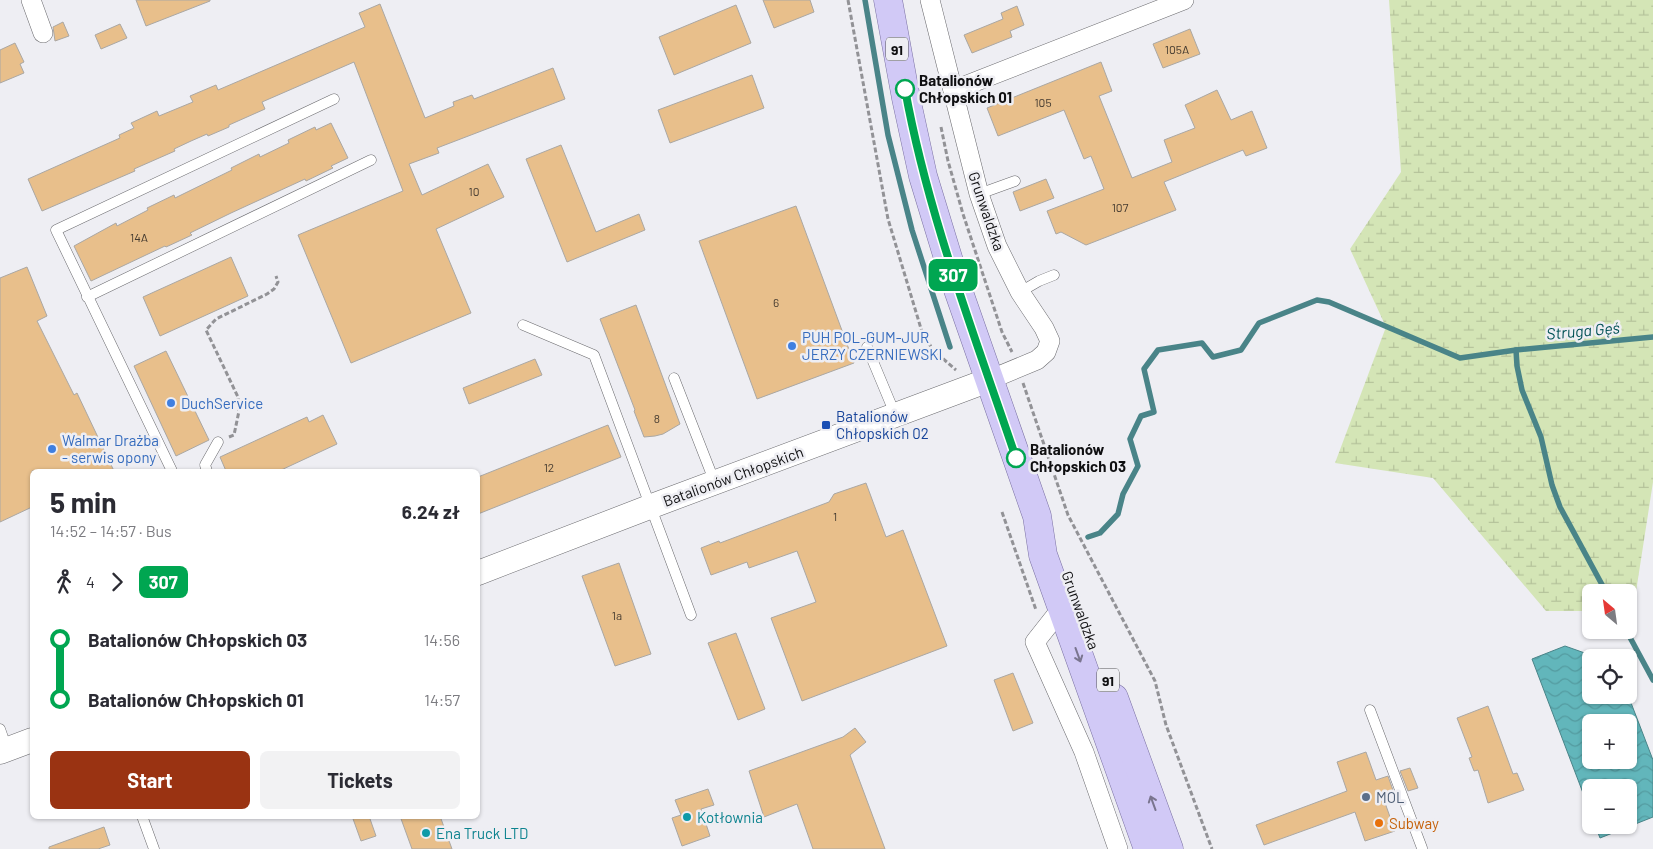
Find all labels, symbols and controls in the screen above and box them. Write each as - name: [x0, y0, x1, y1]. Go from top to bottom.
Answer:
- road number: 91: [886, 38, 908, 61]
- house number: 105A: [1165, 42, 1189, 56]
- place label: Batalionów Chłopskich 01: [919, 71, 1012, 106]
- marker: Batalionów Chłopskich 01: [895, 79, 915, 99]
- house number: 105: [1034, 95, 1052, 109]
- street label: Grunwaldzka: [965, 169, 1009, 253]
- house number: 10: [469, 184, 479, 198]
- house number: 107: [1112, 200, 1129, 214]
- house number: 14A: [130, 230, 148, 244]
- line badge: 307: [924, 259, 982, 291]
- text: 307: [939, 264, 967, 286]
- house number: 6: [773, 295, 779, 309]
- water label: Struga Gęś: [1545, 317, 1621, 343]
- place label: PUH POL-GUM-JUR JERZY CZERNIEWSKI: [802, 328, 942, 363]
- marker: PUH POL-GUM-JUR JERZY CZERNIEWSKI: [786, 340, 798, 352]
- place label: DuchService: [181, 394, 263, 412]
- marker: DuchService: [165, 397, 177, 409]
- place label: Batalionów Chłopskich 02: [836, 407, 929, 442]
- house number: 8: [654, 411, 660, 425]
- marker: Batalionów Chłopskich 02: [820, 419, 832, 431]
- place label: Walmar Drażba - serwis opony: [62, 431, 159, 466]
- place label: Batalionów Chłopskich 03: [1030, 440, 1126, 475]
- street label: Batalionów Chłopskich: [660, 442, 806, 510]
- marker: Walmar Drażba - serwis opony: [46, 443, 58, 455]
- marker: Batalionów Chłopskich 03: [1006, 448, 1026, 468]
- house number: 12: [544, 460, 554, 474]
- text: 5 min: [50, 485, 117, 519]
- text: 6.24 zł: [402, 500, 460, 523]
- house number: 1: [833, 509, 837, 523]
- text: 14:52 – 14:57 · Bus: [50, 521, 172, 540]
- icon: walk: [50, 568, 78, 596]
- icon: forward: [103, 568, 131, 596]
- street label: Grunwaldzka: [1058, 568, 1104, 652]
- text: 307: [149, 571, 178, 593]
- text: 4: [86, 572, 95, 591]
- north arrow: [1582, 584, 1638, 639]
- map controls: [1582, 584, 1637, 834]
- house number: 1a: [612, 608, 622, 622]
- text: Batalionów Chłopskich 03: [88, 628, 307, 651]
- text: 14:56: [424, 630, 460, 649]
- one-way arrow: [1074, 646, 1083, 662]
- button: locate: [1582, 649, 1637, 704]
- road number: 91: [1097, 668, 1119, 692]
- text: Batalionów Chłopskich 01: [88, 688, 304, 711]
- text: 14:57: [424, 690, 460, 709]
- button: +: [1582, 714, 1637, 769]
- button: Start: [50, 751, 250, 809]
- button: Tickets: [260, 751, 460, 809]
- button: −: [1582, 779, 1637, 834]
- place label: MOL: [1376, 788, 1405, 806]
- marker: MOL: [1360, 791, 1372, 803]
- one-way arrow: [1148, 796, 1157, 811]
- place label: Kotłownia: [697, 808, 763, 826]
- marker: Kotłownia: [681, 811, 693, 823]
- place label: Subway: [1389, 814, 1439, 832]
- marker: Subway: [1373, 817, 1385, 829]
- place label: Ena Truck LTD: [436, 824, 528, 842]
- marker: Ena Truck LTD: [420, 827, 432, 839]

